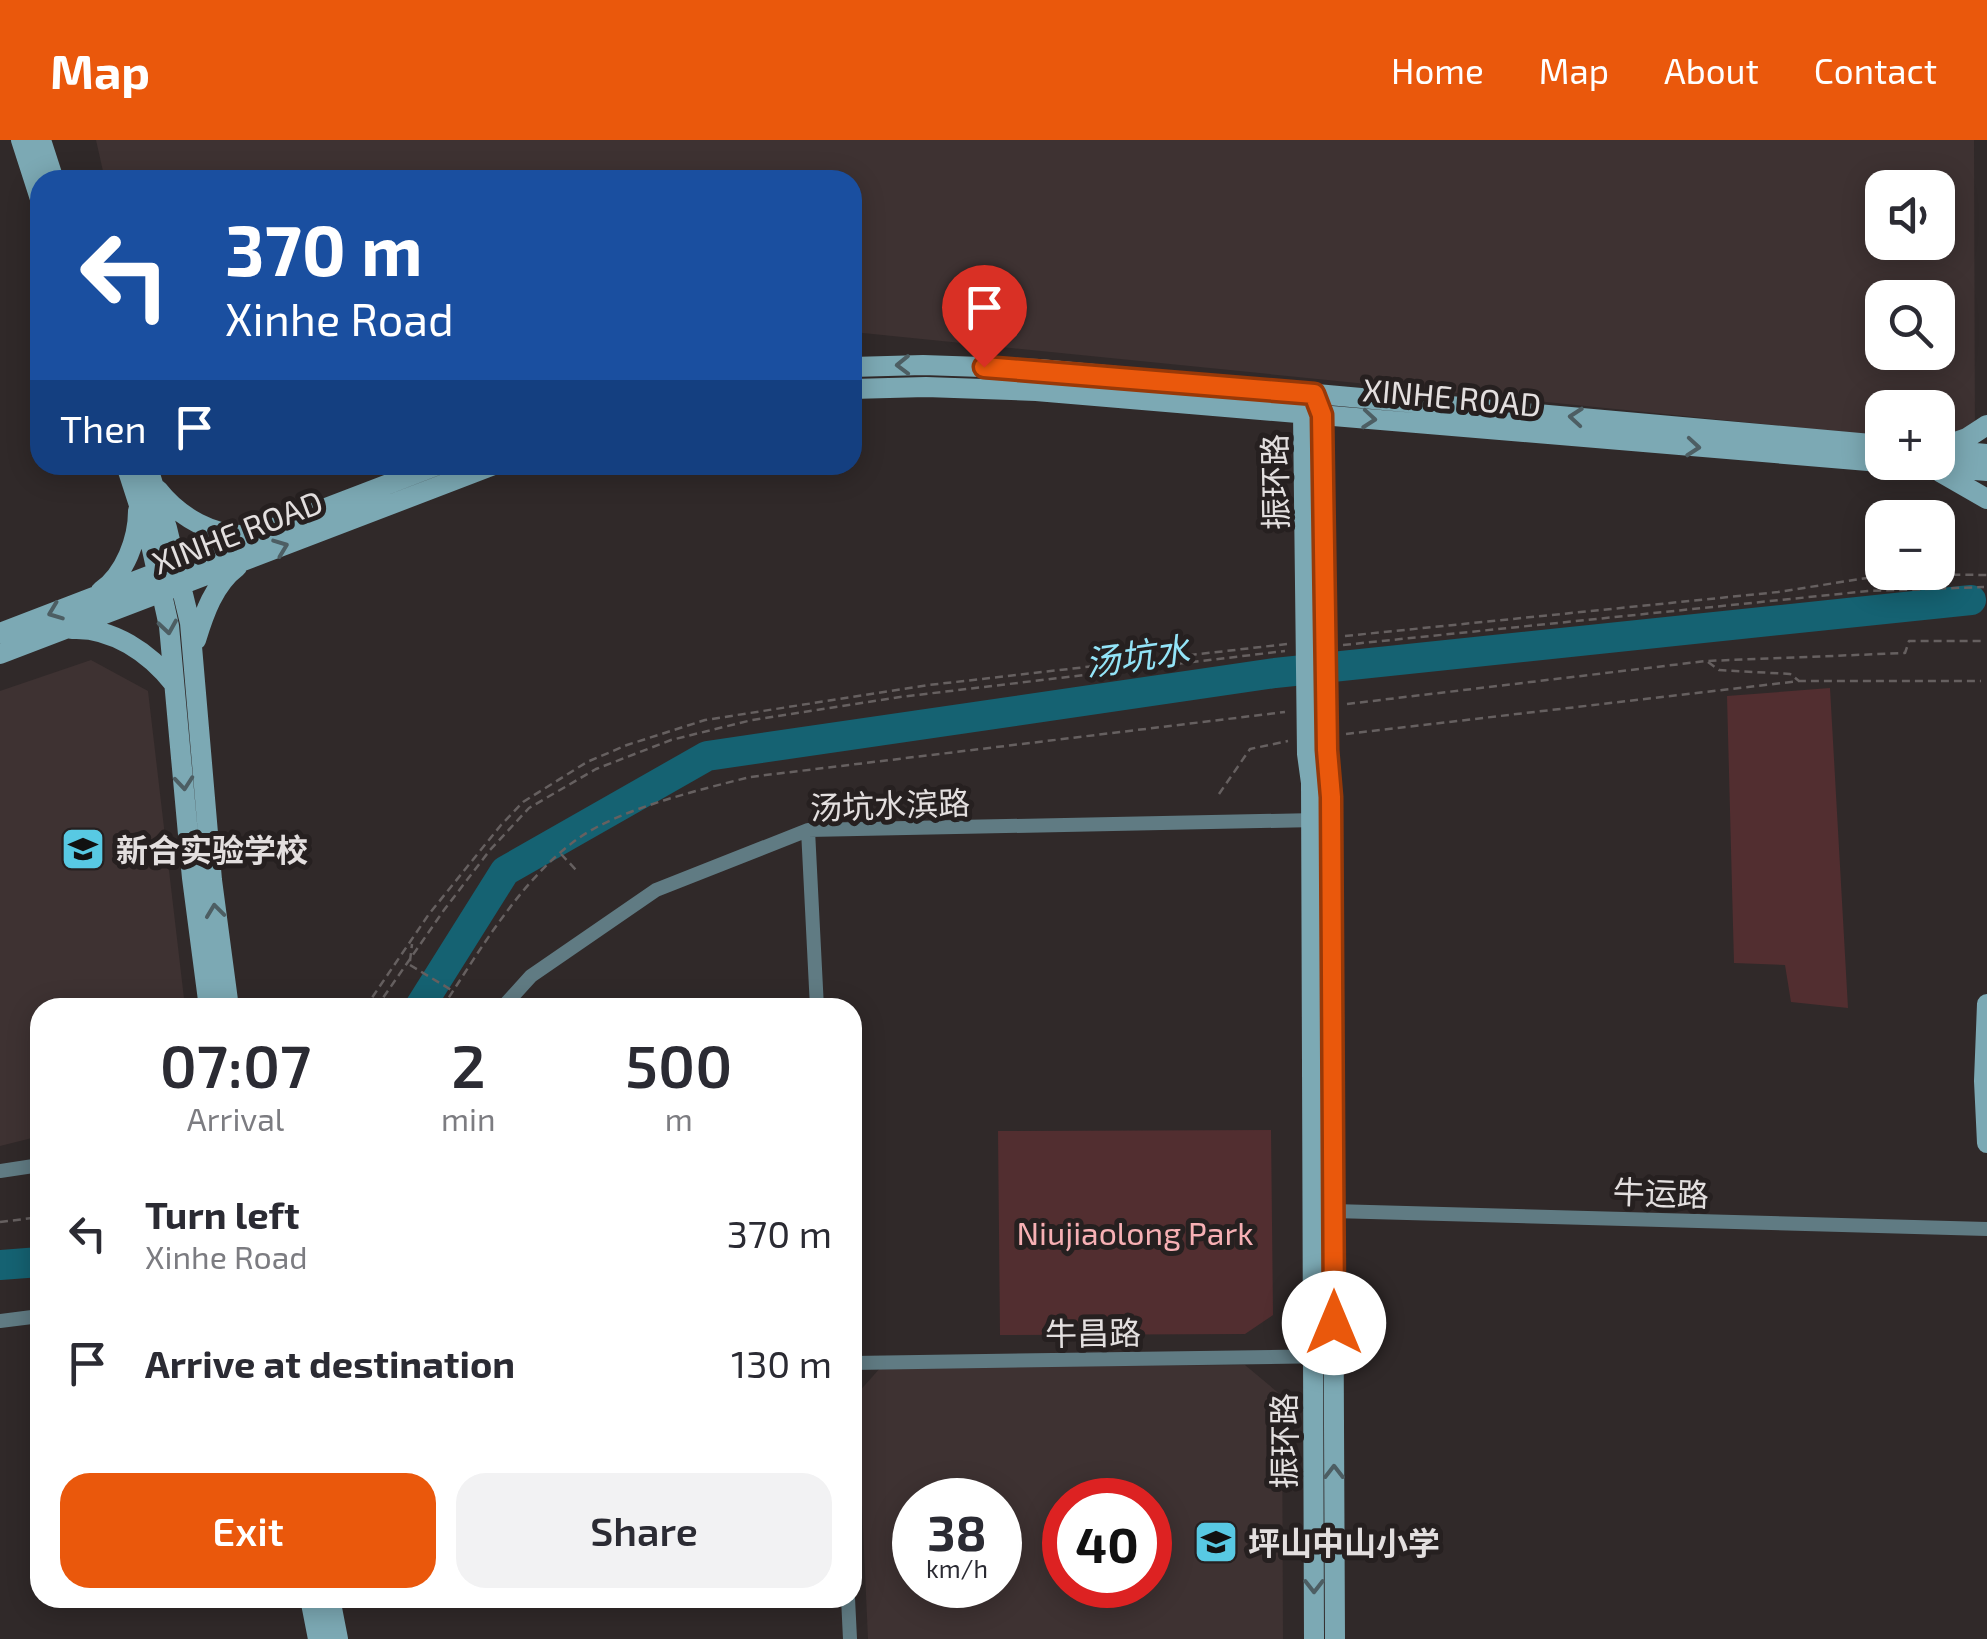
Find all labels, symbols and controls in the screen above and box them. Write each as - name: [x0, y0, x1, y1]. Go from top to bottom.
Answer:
- text: Map: [50, 41, 150, 99]
- text: Home: [1391, 49, 1484, 91]
- text: Map: [1539, 49, 1609, 91]
- text: About: [1664, 49, 1759, 91]
- text: Contact: [1814, 49, 1937, 91]
- map controls: [1865, 170, 1955, 590]
- button: sound: [1865, 170, 1955, 260]
- text: 370 m: [225, 206, 423, 290]
- icon: left: [60, 210, 190, 340]
- pin: [942, 265, 1027, 368]
- icon: arrive: [957, 280, 1012, 335]
- button: search: [1865, 280, 1955, 370]
- text: Xinhe Road: [225, 291, 454, 345]
- one-way arrow: [895, 355, 911, 376]
- street label: XINHE ROAD: [1361, 369, 1543, 423]
- button: +: [1865, 390, 1955, 480]
- icon: arrive: [167, 400, 222, 455]
- text: Then: [60, 405, 147, 451]
- one-way arrow: [1568, 407, 1584, 429]
- one-way arrow: [1361, 408, 1377, 430]
- street label: 振环路: [1254, 434, 1294, 530]
- one-way arrow: [1685, 435, 1701, 457]
- street label: XINHE ROAD: [147, 481, 327, 581]
- button: −: [1865, 500, 1955, 590]
- one-way arrow: [271, 538, 288, 558]
- one-way arrow: [48, 600, 65, 620]
- one-way arrow: [157, 619, 178, 635]
- water label: 汤坑水: [1082, 627, 1194, 683]
- one-way arrow: [172, 775, 194, 791]
- street label: 汤坑水滨路: [809, 782, 971, 826]
- school or university icon: 新合实验学校: [60, 826, 106, 872]
- place label: 新合实验学校: [116, 830, 308, 868]
- one-way arrow: [205, 903, 226, 919]
- text: 07:07: [160, 1028, 311, 1100]
- text: 2: [451, 1028, 486, 1100]
- text: 500: [625, 1028, 732, 1100]
- text: Arrival: [187, 1099, 284, 1137]
- text: min: [441, 1099, 496, 1137]
- text: m: [665, 1099, 693, 1137]
- street label: 牛运路: [1612, 1171, 1710, 1213]
- text: Turn left: [145, 1191, 300, 1237]
- icon: left: [60, 1206, 115, 1261]
- text: 370 m: [727, 1210, 832, 1256]
- park label: Niujiaolong Park: [1016, 1213, 1254, 1252]
- text: Xinhe Road: [145, 1237, 308, 1275]
- position arrow: [1282, 1271, 1386, 1375]
- street label: 牛昌路: [1045, 1312, 1141, 1352]
- icon: arrive: [60, 1336, 115, 1391]
- text: Arrive at destination: [145, 1340, 515, 1386]
- text: 130 m: [731, 1340, 832, 1386]
- street label: 振环路: [1264, 1393, 1302, 1489]
- one-way arrow: [1323, 1463, 1345, 1478]
- button: Exit: [60, 1473, 436, 1588]
- button: Share: [456, 1473, 832, 1588]
- speed limit sign: 40: [1042, 1478, 1172, 1608]
- text: 38: [927, 1501, 987, 1561]
- school or university icon: 坪山中山小学: [1193, 1519, 1239, 1565]
- place label: 坪山中山小学: [1248, 1523, 1440, 1561]
- text: km/h: [926, 1553, 988, 1583]
- one-way arrow: [1303, 1578, 1325, 1594]

